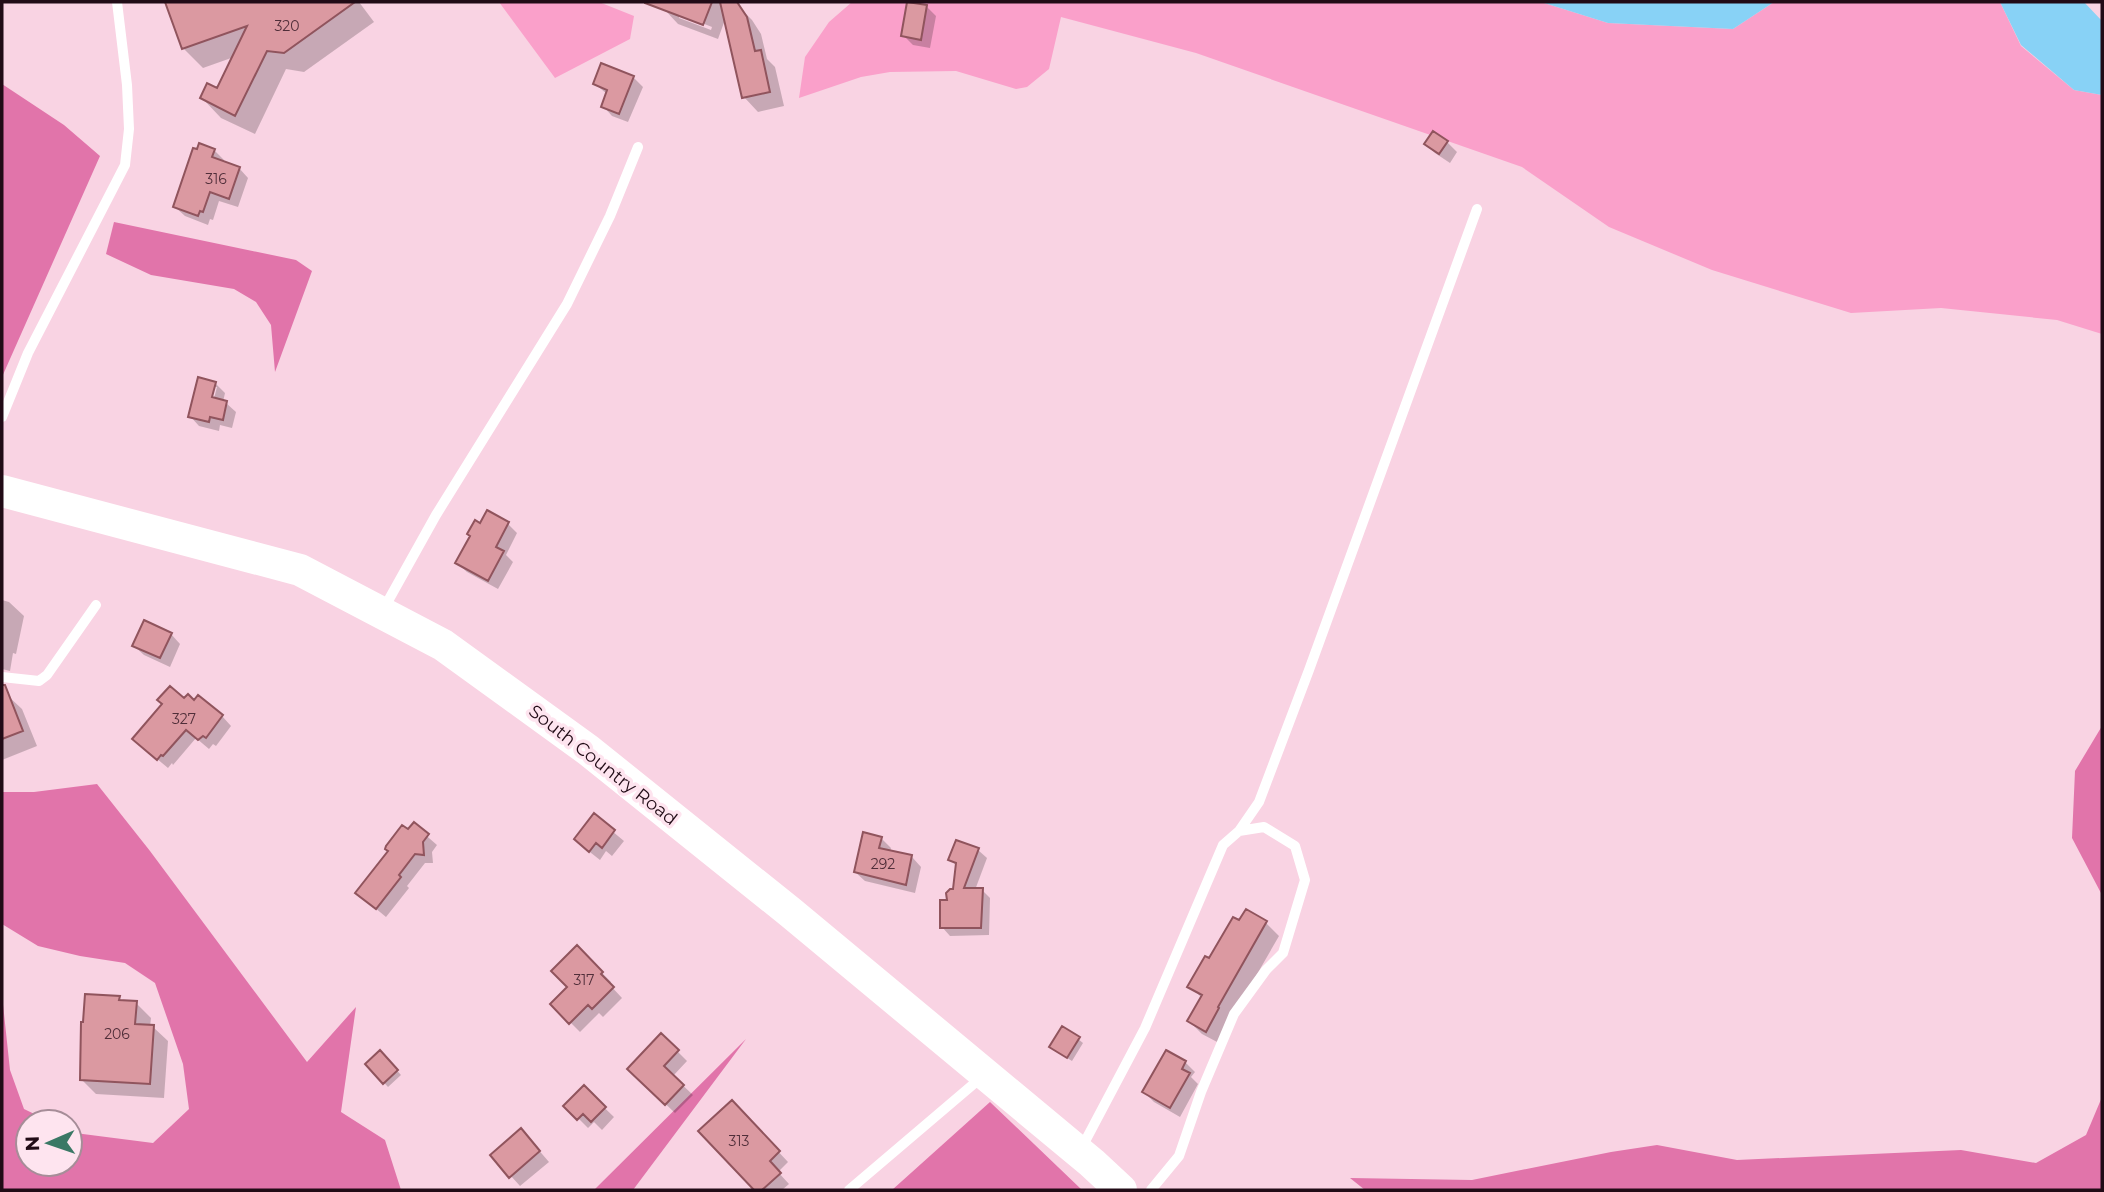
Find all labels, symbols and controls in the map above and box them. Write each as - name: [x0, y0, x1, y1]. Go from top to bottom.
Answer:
- house number: 320: [274, 17, 300, 35]
- house number: 316: [205, 170, 227, 188]
- street label: South Country Road: [524, 700, 682, 830]
- house number: 327: [172, 710, 196, 728]
- house number: 292: [871, 855, 895, 873]
- house number: 317: [573, 971, 595, 989]
- house number: 206: [104, 1025, 130, 1043]
- north arrow: [14, 1108, 84, 1178]
- house number: 313: [729, 1132, 750, 1150]
- text: N: [21, 1135, 44, 1152]

